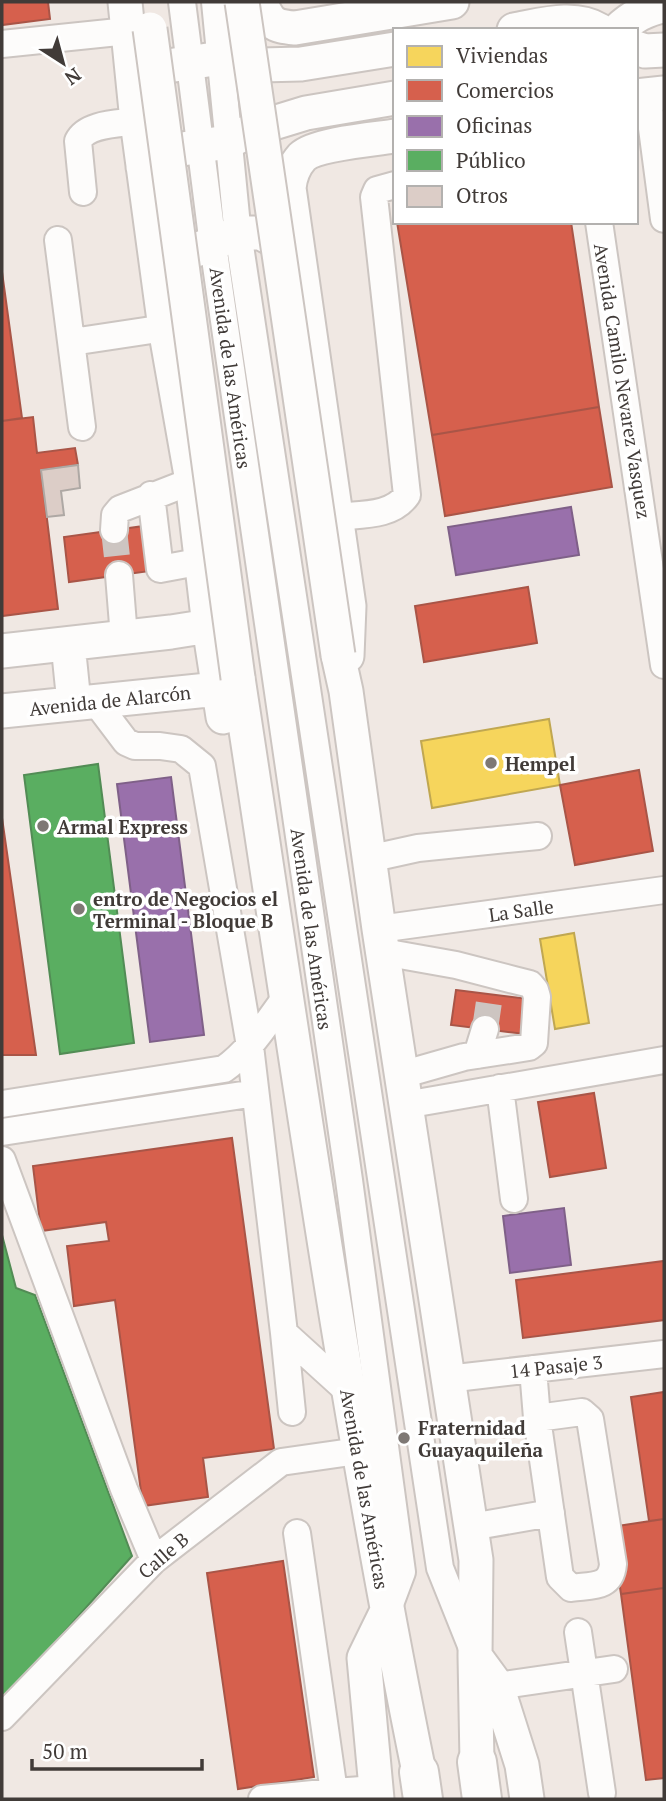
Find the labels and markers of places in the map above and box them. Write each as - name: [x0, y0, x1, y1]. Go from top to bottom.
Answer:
- place label: Hempel: [505, 751, 575, 776]
- marker: Hempel: [483, 755, 499, 771]
- place label: Armal Express: [57, 814, 188, 839]
- marker: Armal Express: [35, 818, 51, 834]
- place label: entro de Negocios el Terminal - Bloque B: [93, 886, 278, 933]
- marker: entro de Negocios el Terminal - Bloque B: [71, 901, 87, 917]
- place label: Fraternidad Guayaquileña: [418, 1415, 544, 1462]
- marker: Fraternidad Guayaquileña: [396, 1430, 412, 1446]

